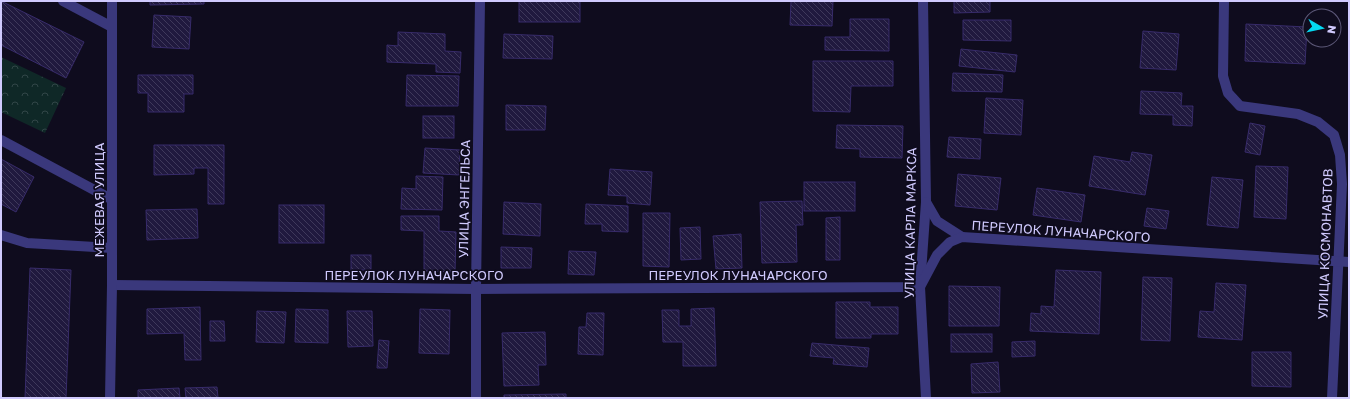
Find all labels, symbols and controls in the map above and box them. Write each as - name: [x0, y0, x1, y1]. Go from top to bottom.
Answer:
- north arrow: [1302, 8, 1342, 48]
- text: N: [1325, 24, 1339, 35]
- street label: УЛИЦА ЭНГЕЛЬСА: [455, 139, 473, 258]
- street label: МЕЖЕВАЯ УЛИЦА: [91, 142, 107, 258]
- street label: УЛИЦА КАРЛА МАРКСА: [901, 147, 919, 299]
- street label: УЛИЦА КОСМОНАВТОВ: [1314, 168, 1336, 320]
- street label: ПЕРЕУЛОК ЛУНАЧАРСКОГО: [971, 217, 1151, 245]
- street label: ПЕРЕУЛОК ЛУНАЧАРСКОГО: [324, 267, 504, 283]
- street label: ПЕРЕУЛОК ЛУНАЧАРСКОГО: [648, 267, 828, 283]

